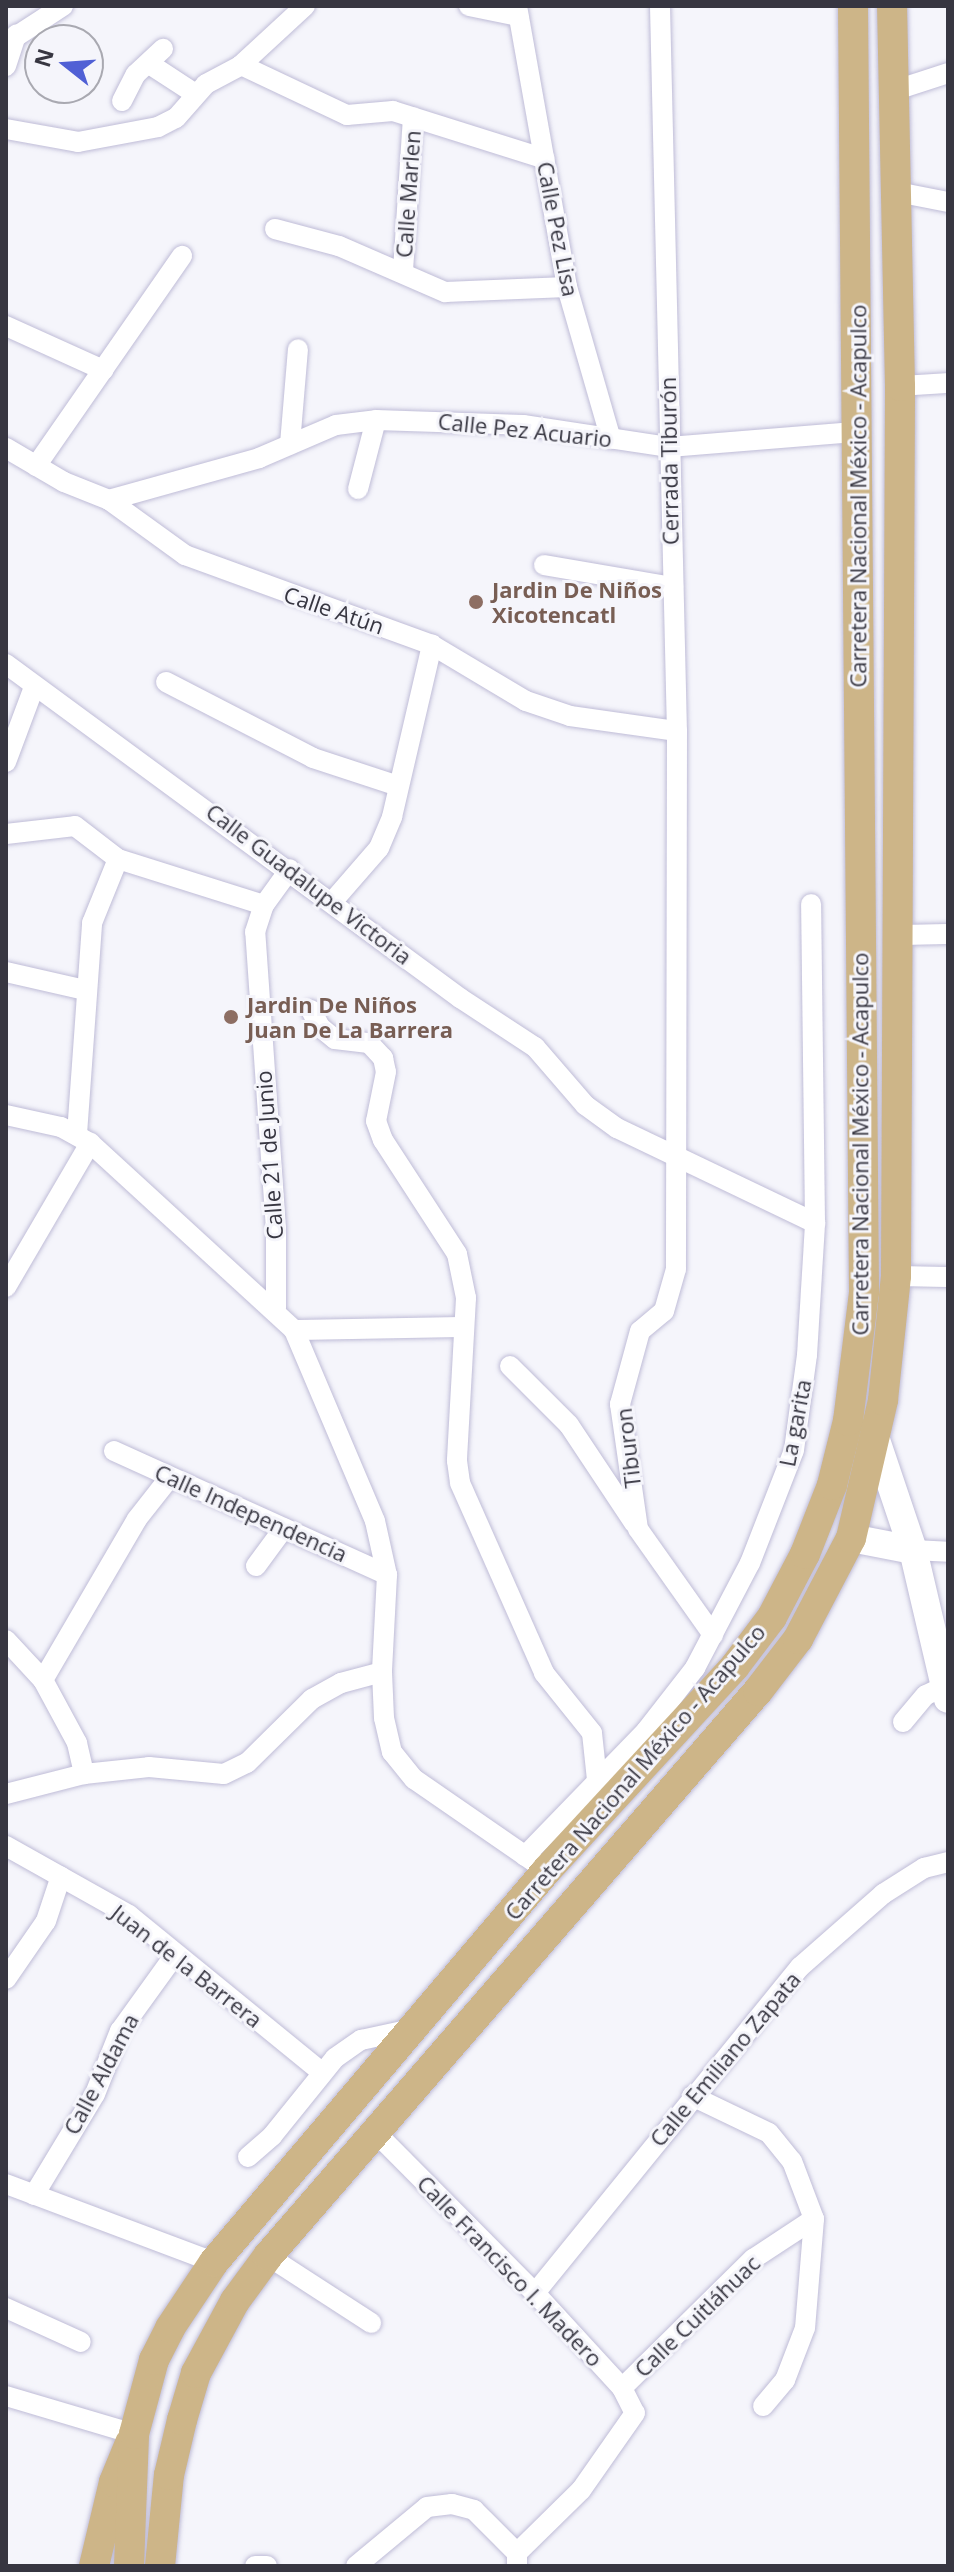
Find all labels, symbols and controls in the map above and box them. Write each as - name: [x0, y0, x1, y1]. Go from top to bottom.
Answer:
- north arrow: [24, 24, 104, 104]
- text: N: [26, 45, 60, 71]
- street label: Calle Marlen: [390, 129, 426, 259]
- street label: Calle Pez Lisa: [532, 159, 584, 299]
- street label: Carretera Nacional México - Acapulco: [845, 304, 871, 688]
- street label: Cerrada Tiburón: [654, 377, 684, 545]
- street label: Calle Pez Acuario: [437, 408, 613, 452]
- place label: Jardin De Niños Xicotencatl: [492, 576, 662, 628]
- street label: Calle Atún: [281, 581, 387, 639]
- marker: Jardin De Niños Xicotencatl: [467, 593, 485, 611]
- street label: Calle Guadalupe Victoria: [201, 798, 417, 970]
- street label: Carretera Nacional México - Acapulco: [847, 952, 873, 1336]
- place label: Jardin De Niños Juan De La Barrera: [247, 991, 453, 1042]
- marker: Jardin De Niños Juan De La Barrera: [222, 1008, 240, 1026]
- street label: Calle 21 de Junio: [250, 1070, 288, 1240]
- street label: La garita: [774, 1377, 816, 1469]
- street label: Tiburon: [610, 1407, 646, 1489]
- street label: Calle Independencia: [151, 1459, 351, 1567]
- street label: Carretera Nacional México - Acapulco: [499, 1619, 771, 1925]
- street label: Juan de la Barrera: [106, 1899, 268, 2033]
- street label: Calle Emiliano Zapata: [644, 1966, 806, 2152]
- street label: Calle Aldama: [58, 2009, 144, 2139]
- street label: Calle Francisco I. Madero: [412, 2170, 608, 2372]
- street label: Calle Cuitláhuac: [629, 2250, 765, 2382]

